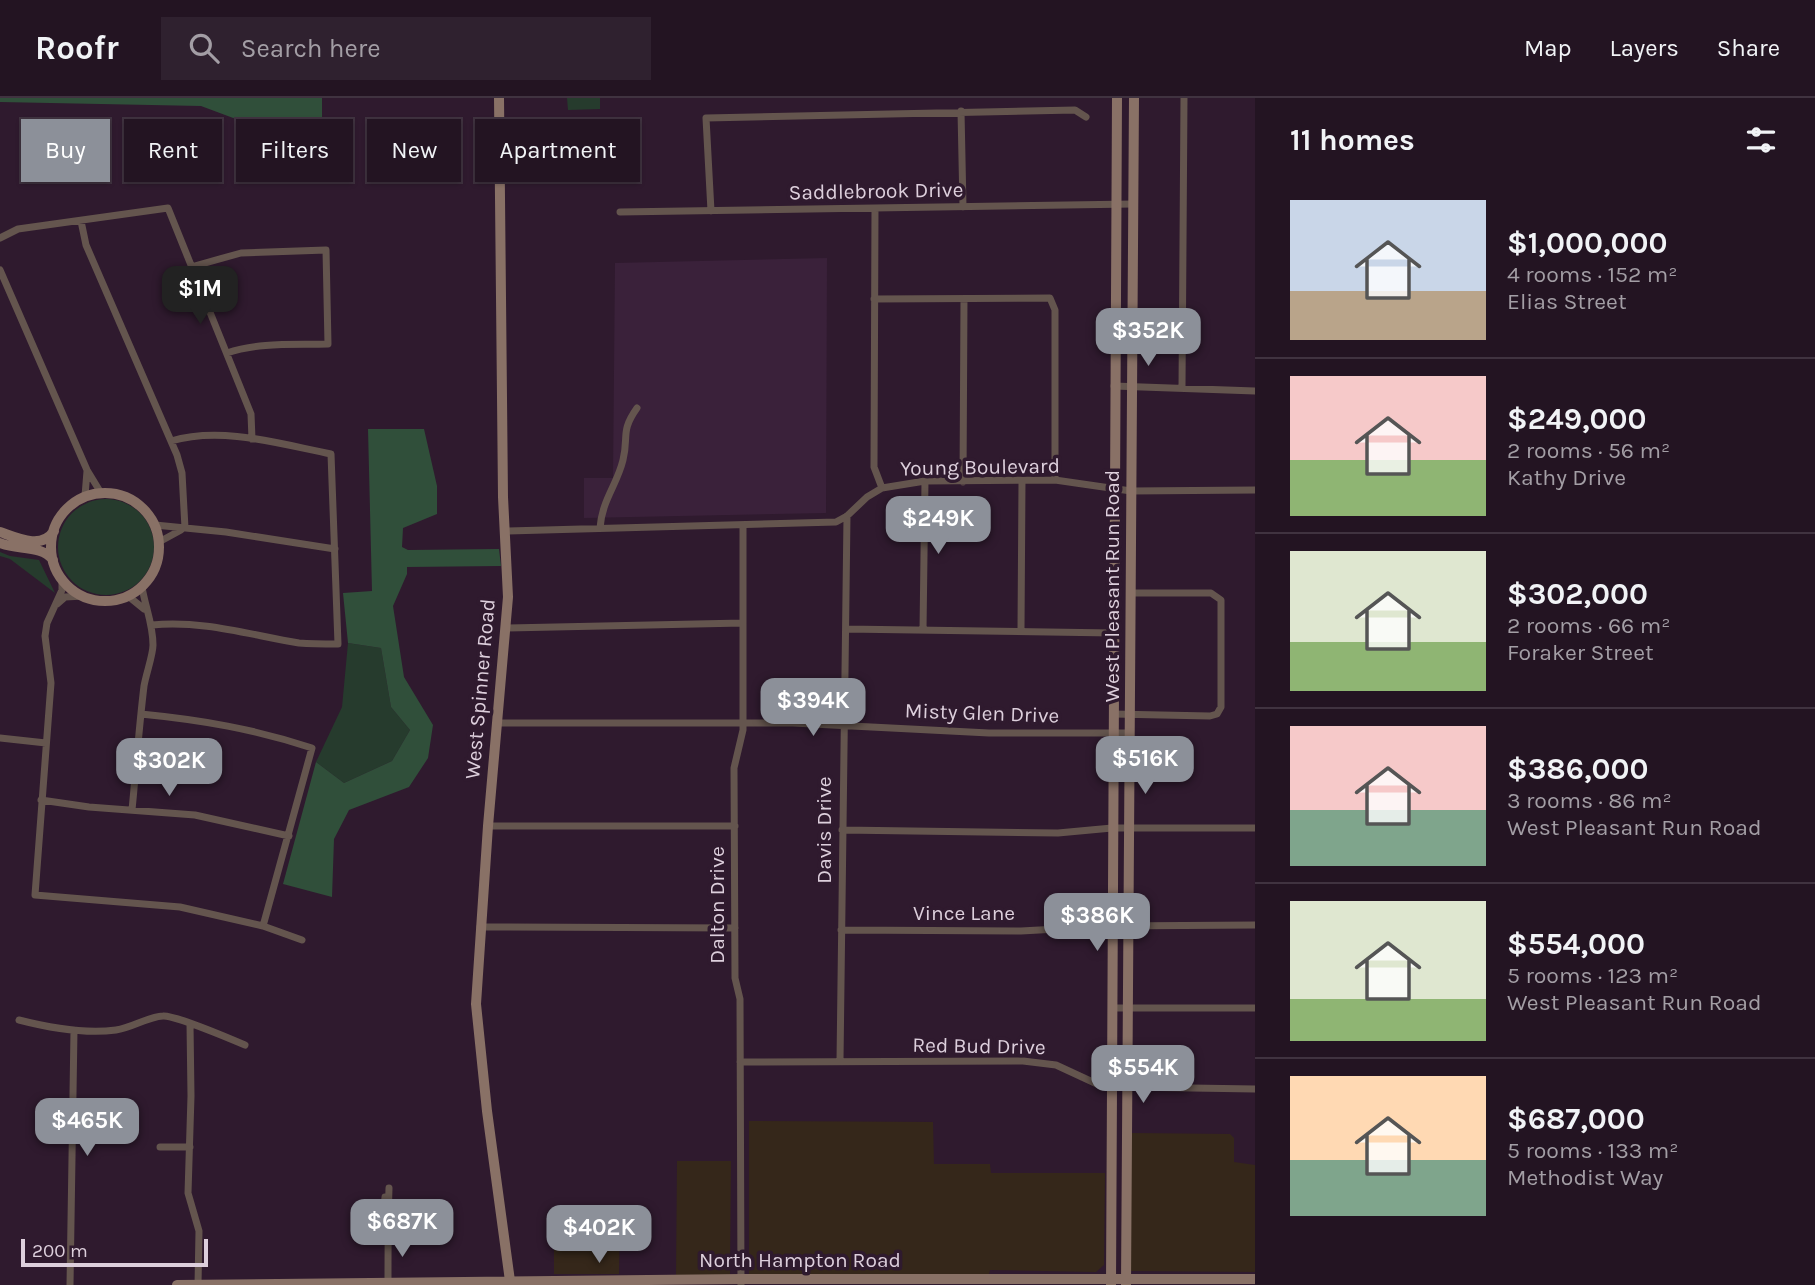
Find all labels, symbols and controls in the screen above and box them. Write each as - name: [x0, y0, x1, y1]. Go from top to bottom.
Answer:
- search box: [161, 17, 651, 80]
- text: Roofr: [35, 29, 119, 67]
- icon: search: [185, 29, 223, 67]
- text: Search here: [241, 33, 381, 64]
- text: Map: [1524, 34, 1572, 62]
- text: Layers: [1610, 34, 1679, 62]
- text: Share: [1717, 34, 1780, 62]
- chip: Buy: [21, 119, 110, 182]
- chip: Rent: [124, 119, 222, 182]
- chip: Filters: [236, 119, 353, 182]
- chip: New: [367, 119, 461, 182]
- chip: Apartment: [475, 119, 640, 182]
- icon: filters: [1742, 121, 1780, 159]
- text: 11 homes: [1290, 122, 1415, 158]
- street label: Saddlebrook Drive: [788, 177, 964, 205]
- text: $1,000,000: [1507, 225, 1667, 261]
- icon: home: [1346, 228, 1430, 312]
- text: 4 rooms · 152 m²: [1507, 261, 1678, 288]
- pin: $1M: [166, 266, 234, 326]
- text: $1M: [178, 275, 222, 302]
- text: Elias Street: [1507, 288, 1627, 315]
- pin: $352K: [1099, 308, 1197, 368]
- text: $352K: [1112, 317, 1184, 344]
- text: $249,000: [1507, 401, 1647, 437]
- icon: home: [1346, 404, 1430, 488]
- text: 2 rooms · 56 m²: [1507, 437, 1670, 464]
- street label: Young Boulevard: [900, 454, 1060, 480]
- text: Kathy Drive: [1507, 464, 1626, 491]
- street label: West Pleasant Run Road: [1100, 470, 1124, 702]
- pin: $249K: [889, 496, 987, 556]
- text: $249K: [902, 505, 974, 532]
- text: $302,000: [1507, 576, 1648, 612]
- icon: home: [1346, 579, 1430, 663]
- street label: West Spinner Road: [460, 598, 500, 780]
- text: 2 rooms · 66 m²: [1507, 612, 1670, 639]
- text: Foraker Street: [1507, 639, 1654, 666]
- pin: $394K: [764, 678, 862, 738]
- text: $394K: [777, 687, 849, 714]
- street label: Misty Glen Drive: [904, 698, 1060, 728]
- pin: $516K: [1096, 736, 1194, 796]
- pin: $302K: [120, 738, 218, 798]
- text: $516K: [1112, 745, 1178, 772]
- text: $302K: [132, 747, 206, 774]
- text: $386,000: [1507, 751, 1648, 787]
- icon: home: [1346, 754, 1430, 838]
- street label: Davis Drive: [812, 776, 836, 884]
- text: 3 rooms · 86 m²: [1507, 787, 1672, 814]
- text: West Pleasant Run Road: [1507, 814, 1762, 841]
- street label: Dalton Drive: [705, 846, 729, 964]
- pin: $386K: [1048, 894, 1146, 953]
- street label: Vince Lane: [913, 901, 1015, 925]
- text: $386K: [1060, 902, 1134, 929]
- text: $554,000: [1507, 926, 1645, 962]
- icon: home: [1346, 929, 1430, 1013]
- text: 5 rooms · 123 m²: [1507, 962, 1678, 989]
- text: West Pleasant Run Road: [1507, 989, 1762, 1016]
- street label: Red Bud Drive: [912, 1033, 1046, 1059]
- pin: $554K: [1094, 1046, 1192, 1105]
- text: $554K: [1107, 1054, 1179, 1081]
- pin: $465K: [38, 1098, 136, 1158]
- text: $687,000: [1507, 1101, 1645, 1137]
- icon: home: [1346, 1104, 1430, 1188]
- text: $465K: [51, 1107, 123, 1134]
- text: 5 rooms · 133 m²: [1507, 1137, 1679, 1164]
- text: Methodist Way: [1507, 1164, 1663, 1191]
- pin: $687K: [353, 1200, 451, 1259]
- pin: $402K: [550, 1206, 648, 1265]
- text: $687K: [366, 1208, 438, 1235]
- text: $402K: [562, 1214, 636, 1241]
- scale bar: [21, 1236, 208, 1268]
- text: 200 m: [32, 1240, 88, 1262]
- street label: North Hampton Road: [699, 1248, 901, 1272]

